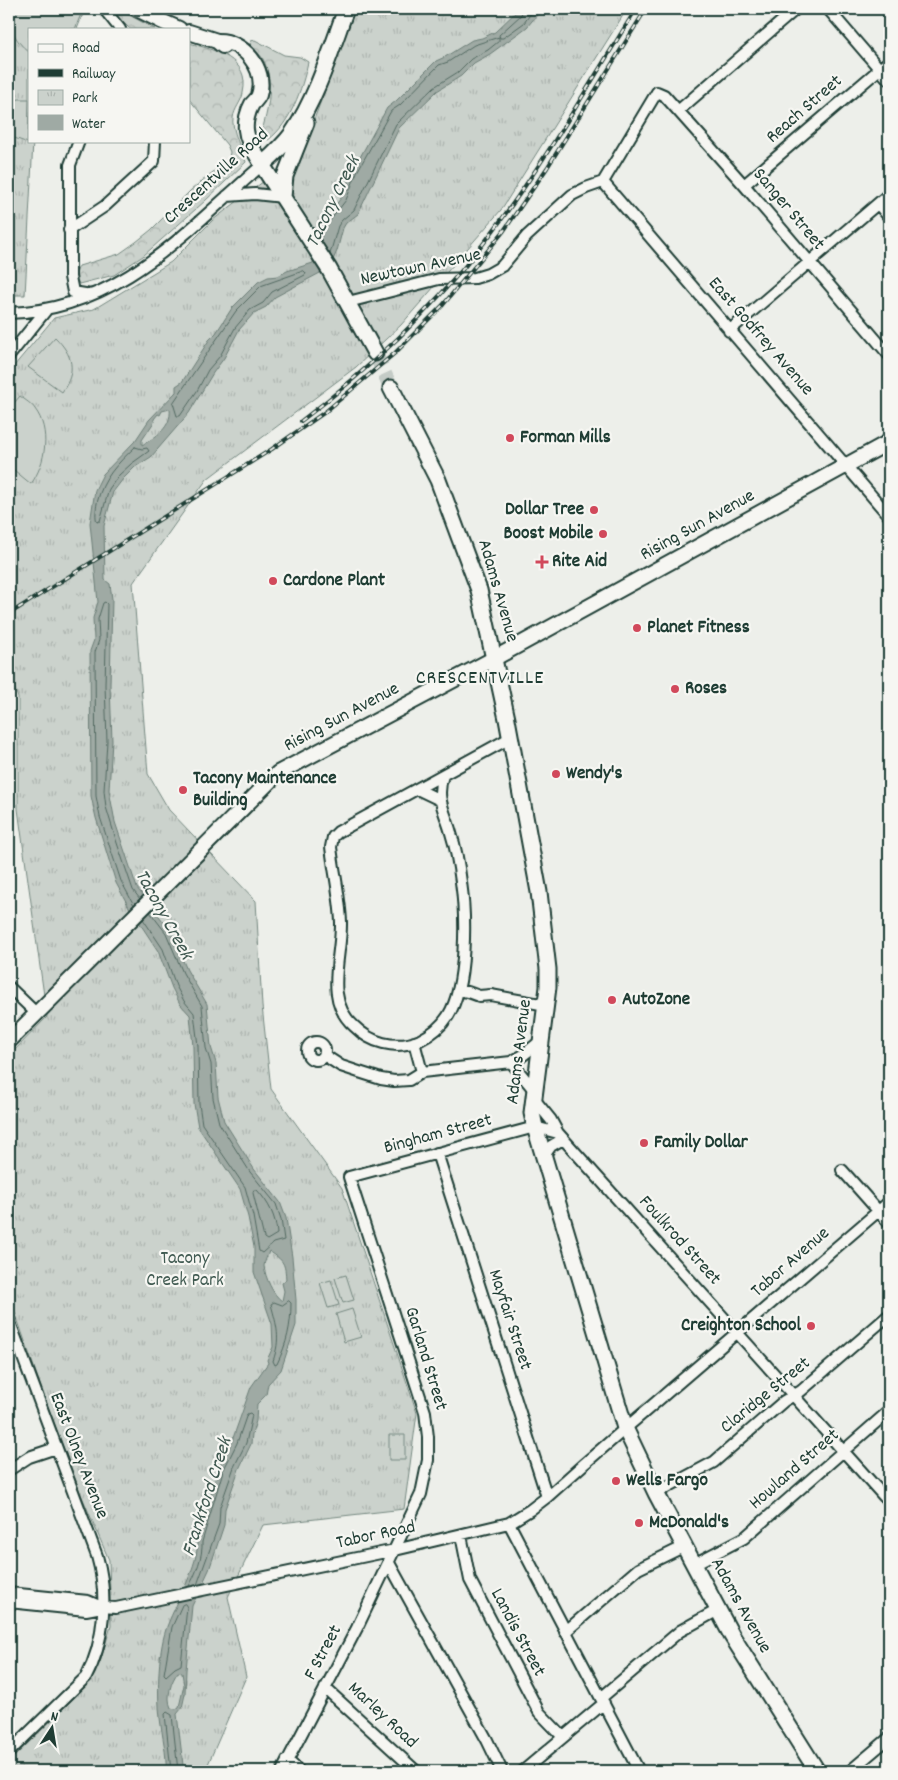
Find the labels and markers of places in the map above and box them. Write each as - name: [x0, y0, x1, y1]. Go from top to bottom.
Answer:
- place label: Forman Mills: [520, 425, 611, 452]
- marker: Forman Mills: [504, 432, 516, 444]
- place label: Dollar Tree: [505, 497, 584, 524]
- marker: Dollar Tree: [588, 504, 600, 516]
- place label: Boost Mobile: [504, 521, 593, 548]
- marker: Boost Mobile: [597, 528, 609, 540]
- place label: Rite Aid: [552, 549, 607, 576]
- marker: Rite Aid: [536, 556, 548, 568]
- place label: Cardone Plant: [283, 568, 385, 595]
- marker: Cardone Plant: [267, 575, 279, 587]
- place label: Planet Fitness: [647, 615, 750, 642]
- marker: Planet Fitness: [631, 622, 643, 634]
- place label: Roses: [685, 676, 727, 703]
- marker: Roses: [669, 683, 681, 695]
- place label: Wendy's: [566, 761, 622, 788]
- place label: Tacony Maintenance Building: [193, 766, 337, 815]
- marker: Wendy's: [550, 768, 562, 780]
- marker: Tacony Maintenance Building: [177, 784, 189, 796]
- place label: AutoZone: [622, 987, 690, 1014]
- marker: AutoZone: [606, 994, 618, 1006]
- place label: Family Dollar: [654, 1130, 749, 1157]
- marker: Family Dollar: [638, 1137, 650, 1149]
- place label: Creighton School: [681, 1313, 801, 1340]
- marker: Creighton School: [805, 1320, 817, 1332]
- place label: Wells Fargo: [626, 1468, 708, 1495]
- marker: Wells Fargo: [610, 1475, 622, 1487]
- place label: McDonald's: [649, 1510, 729, 1537]
- marker: McDonald's: [633, 1517, 645, 1529]

